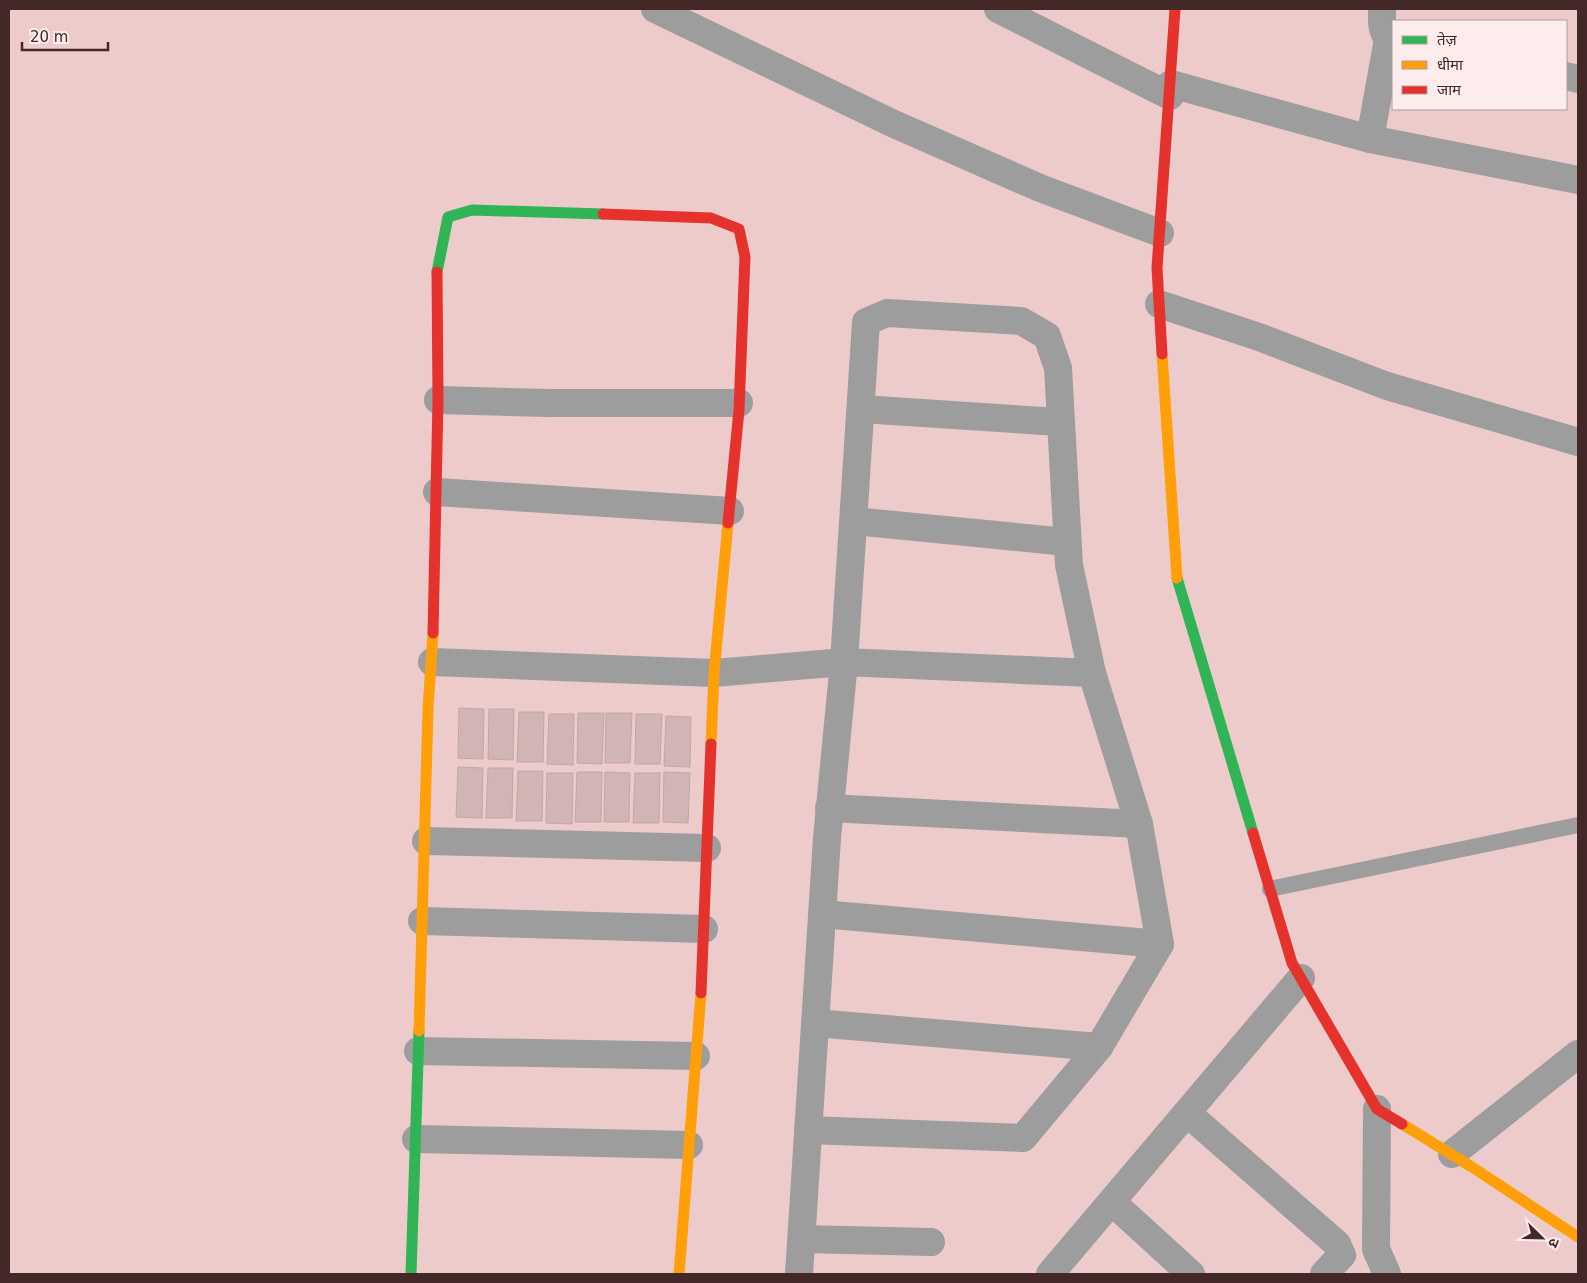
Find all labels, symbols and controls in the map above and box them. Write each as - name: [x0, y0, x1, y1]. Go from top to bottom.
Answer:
- scale bar: [22, 20, 109, 52]
- legend: [1392, 20, 1567, 110]
- text: 20 m: [30, 28, 68, 46]
- text: तेज़: [1437, 31, 1458, 49]
- text: धीमा: [1437, 56, 1464, 74]
- text: जाम: [1437, 81, 1462, 99]
- north arrow: [1517, 1213, 1567, 1263]
- text: उ: [1545, 1236, 1563, 1251]

